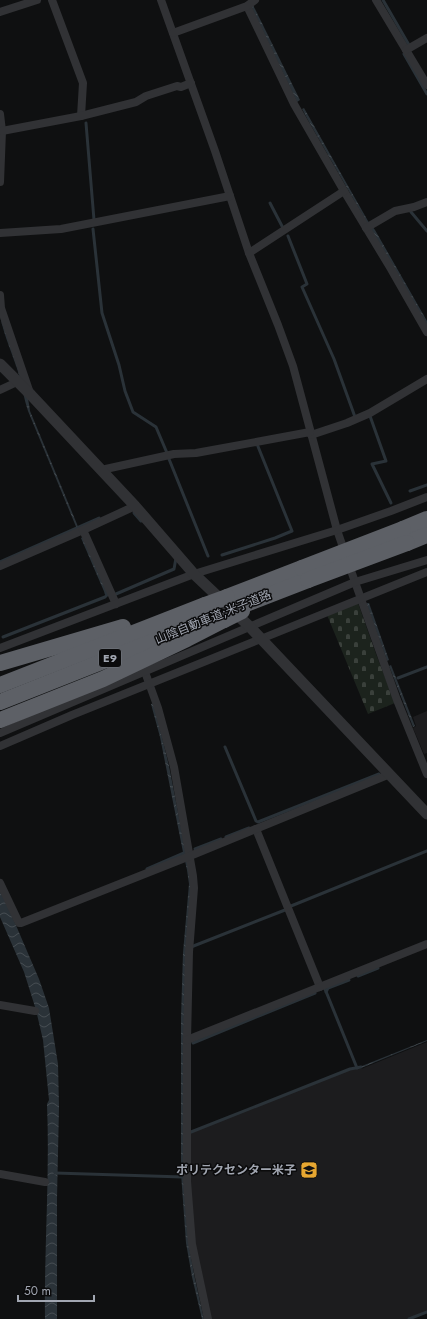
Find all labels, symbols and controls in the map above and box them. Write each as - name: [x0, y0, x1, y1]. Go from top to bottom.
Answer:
- street label: 山陰自動車道;米子道路: [152, 585, 274, 649]
- road number: E9: [99, 649, 121, 667]
- school or university icon: ポリテクセンター米子: [299, 1160, 319, 1180]
- place label: ポリテクセンター米子: [176, 1161, 296, 1179]
- scale bar: [18, 1277, 94, 1303]
- text: 50 m: [24, 1282, 51, 1300]

